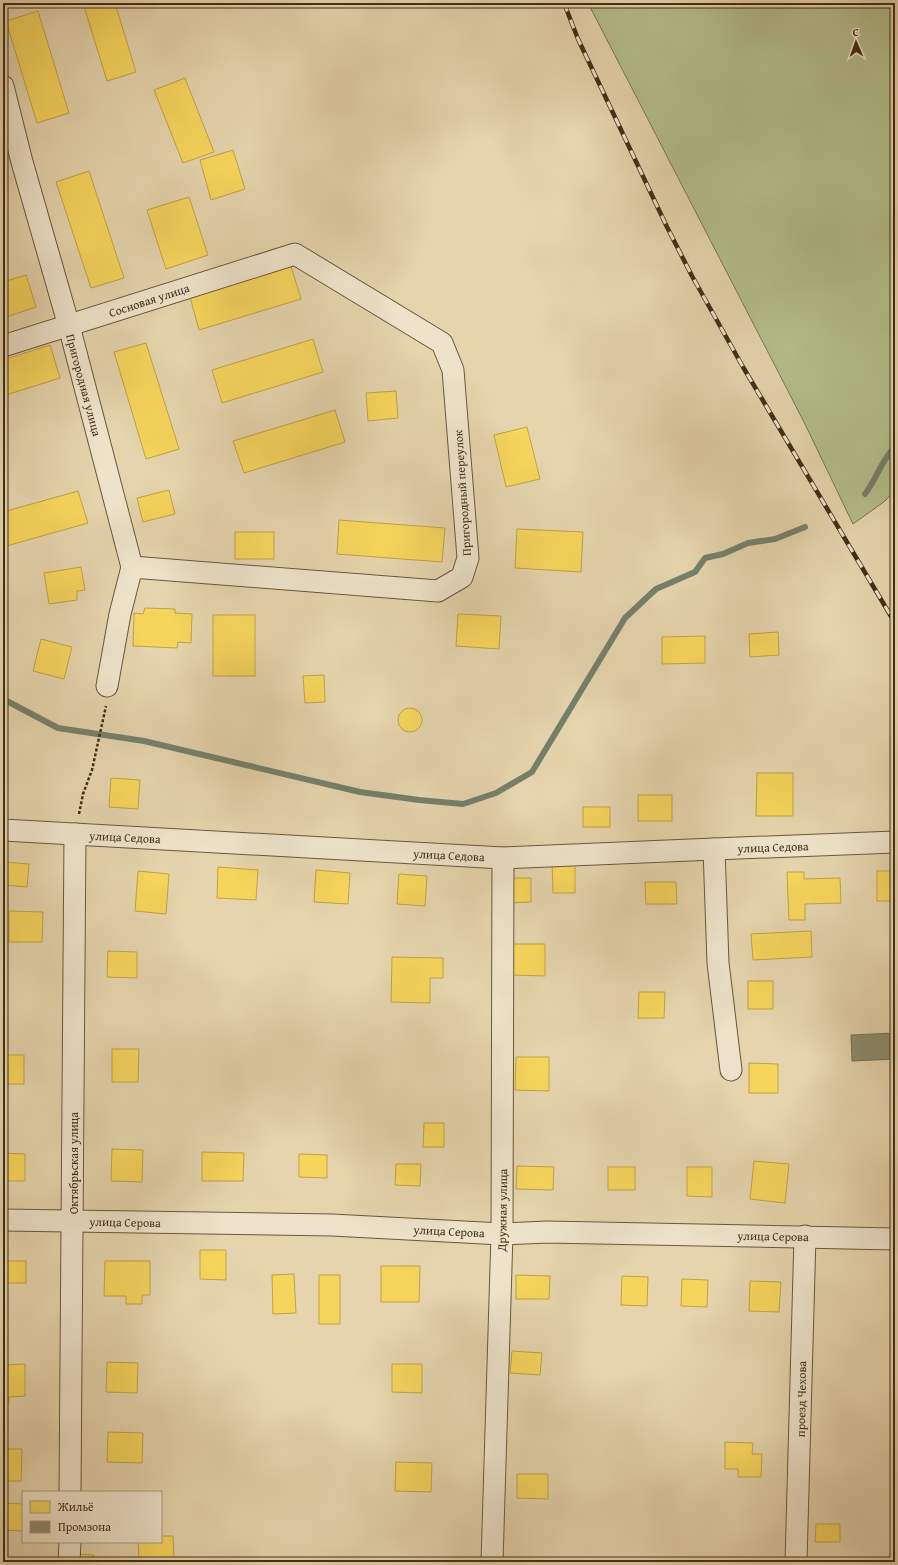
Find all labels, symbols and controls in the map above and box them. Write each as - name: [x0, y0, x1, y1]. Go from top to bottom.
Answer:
- north arrow: [836, 22, 876, 62]
- text: С: [852, 24, 859, 40]
- street label: Сосновая улица: [107, 279, 192, 321]
- street label: Пригородная улица: [62, 332, 106, 438]
- street label: Пригородный переулок: [449, 429, 475, 557]
- street label: улица Седова: [88, 827, 161, 847]
- street label: улица Седова: [736, 837, 809, 857]
- street label: улица Седова: [412, 845, 485, 865]
- street label: Октябрьская улица: [65, 1112, 82, 1214]
- street label: Дружная улица: [493, 1168, 511, 1253]
- street label: улица Серова: [88, 1213, 161, 1231]
- street label: улица Серова: [412, 1221, 485, 1241]
- street label: улица Серова: [736, 1227, 809, 1245]
- street label: проезд Чехова: [792, 1361, 810, 1437]
- legend: [22, 1491, 162, 1543]
- text: Жильё: [57, 1498, 94, 1515]
- text: Промзона: [58, 1518, 111, 1535]

